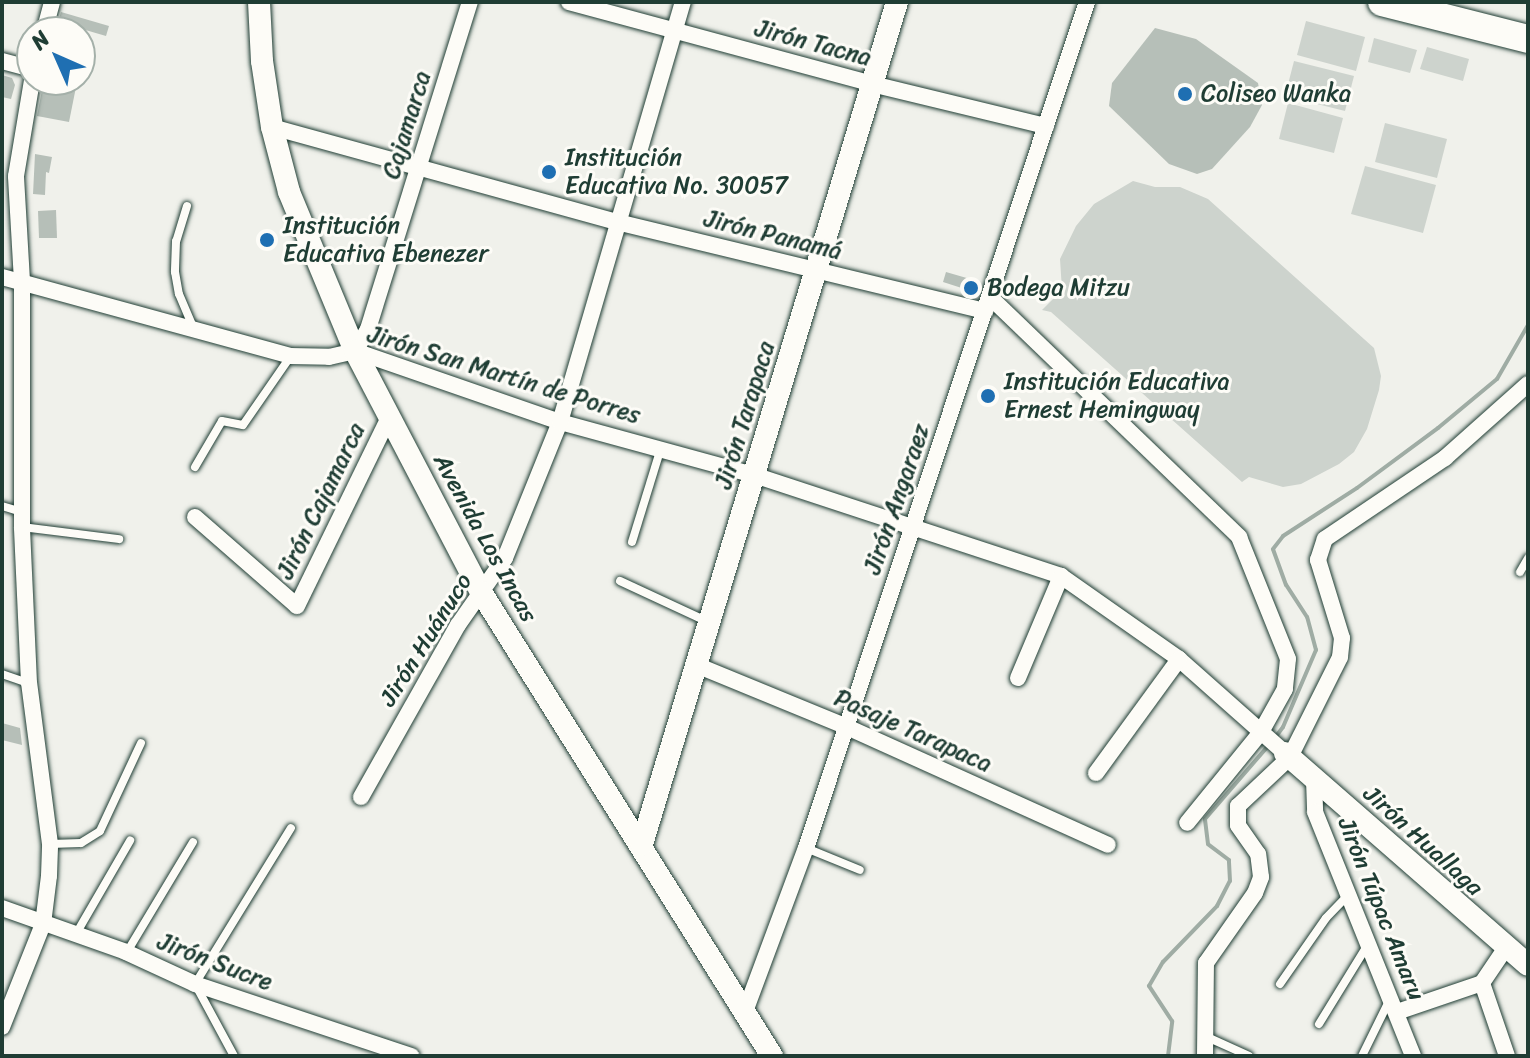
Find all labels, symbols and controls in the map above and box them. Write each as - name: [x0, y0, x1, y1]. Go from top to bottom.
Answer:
- street label: Jirón Tacna: [752, 14, 874, 72]
- north arrow: [16, 16, 96, 96]
- text: N: [21, 21, 59, 59]
- street label: Cajamarca: [377, 68, 437, 182]
- place label: Coliseo Wanka: [1201, 80, 1351, 108]
- marker: Coliseo Wanka: [1176, 85, 1194, 103]
- place label: Institución Educativa No. 30057: [565, 144, 788, 200]
- marker: Institución Educativa No. 30057: [540, 163, 558, 181]
- street label: Jirón Panamá: [701, 204, 845, 266]
- place label: Institución Educativa Ebenezer: [283, 212, 489, 268]
- marker: Institución Educativa Ebenezer: [258, 231, 276, 249]
- place label: Bodega Mitzu: [987, 274, 1131, 302]
- marker: Bodega Mitzu: [962, 279, 980, 297]
- street label: Jirón San Martín de Porres: [364, 320, 644, 430]
- street label: Jirón Tarapaca: [709, 338, 781, 492]
- place label: Institución Educativa Ernest Hemingway: [1004, 368, 1230, 424]
- marker: Institución Educativa Ernest Hemingway: [979, 387, 997, 405]
- street label: Jirón Cajamarca: [271, 418, 371, 584]
- street label: Jirón Angaraez: [858, 420, 936, 578]
- street label: Avenida Los Incas: [427, 449, 543, 627]
- street label: Jirón Huánuco: [374, 568, 478, 712]
- street label: Pasaje Tarapaca: [830, 683, 996, 779]
- street label: Jirón Huallaga: [1357, 780, 1489, 902]
- street label: Jirón Túpac Amaru: [1331, 813, 1431, 1005]
- street label: Jirón Sucre: [153, 927, 277, 997]

